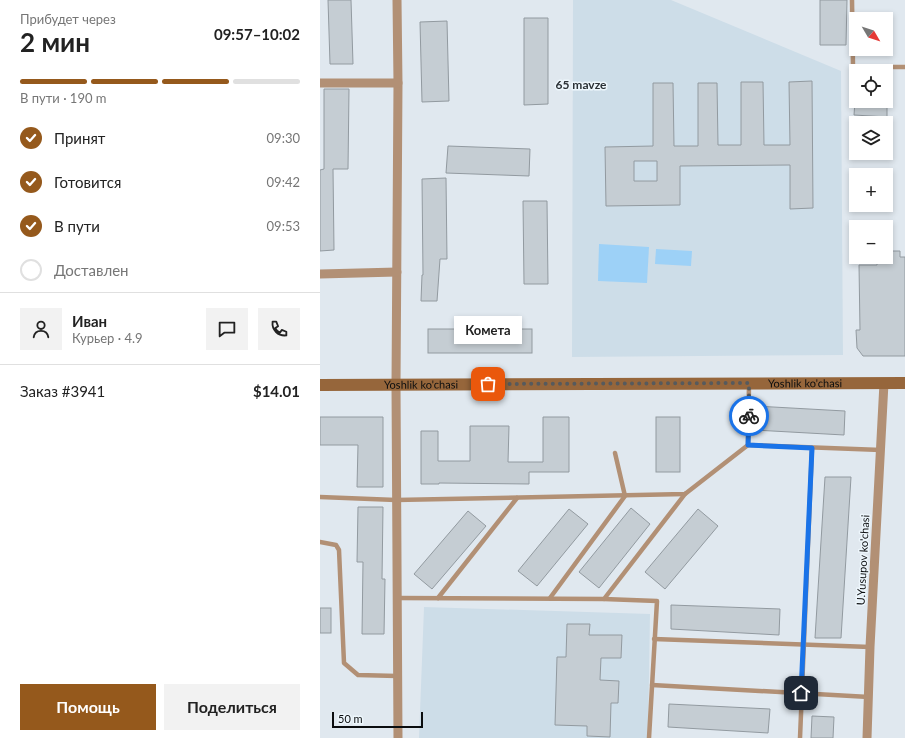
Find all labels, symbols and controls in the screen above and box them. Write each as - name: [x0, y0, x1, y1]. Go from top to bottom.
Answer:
- text: Прибудет через: [20, 11, 116, 27]
- north arrow: [849, 12, 893, 56]
- map controls: [849, 12, 893, 264]
- text: 09:57–10:02: [214, 25, 300, 43]
- text: 2 мин: [20, 26, 90, 58]
- button: locate: [849, 64, 893, 108]
- district label: 65 mavze: [556, 77, 607, 92]
- text: В пути · 190 m: [20, 90, 106, 106]
- button: layers: [849, 116, 893, 160]
- icon: check: [20, 127, 42, 149]
- text: Принят: [54, 129, 105, 147]
- text: 09:30: [267, 130, 300, 146]
- button: +: [849, 168, 893, 212]
- icon: check: [20, 171, 42, 193]
- text: Готовится: [54, 173, 121, 191]
- text: 09:42: [267, 174, 300, 190]
- icon: check: [20, 215, 42, 237]
- text: В пути: [54, 217, 100, 235]
- text: 09:53: [267, 218, 300, 234]
- button: −: [849, 220, 893, 264]
- text: Доставлен: [54, 261, 129, 279]
- button: person: [20, 308, 62, 350]
- button: chat: [206, 308, 248, 350]
- button: phone: [258, 308, 300, 350]
- text: Иван: [72, 312, 107, 330]
- callout: Комета: [454, 316, 522, 344]
- text: Комета: [465, 322, 511, 338]
- text: Курьер · 4.9: [72, 330, 143, 346]
- pin: [471, 367, 505, 401]
- icon: bag: [477, 373, 499, 395]
- street label: Yoshlik ko'chasi: [768, 376, 842, 389]
- street label: Yoshlik ko'chasi: [384, 378, 458, 391]
- text: Заказ #3941: [20, 382, 105, 400]
- text: $14.01: [253, 382, 300, 400]
- courier: [729, 396, 769, 436]
- icon: bike: [738, 405, 760, 427]
- street label: U.Yusupov ko'chasi: [854, 514, 871, 606]
- pin: [784, 676, 818, 710]
- icon: home: [790, 682, 812, 704]
- button: Помощь: [20, 684, 156, 730]
- button: Поделиться: [164, 684, 300, 730]
- scale bar: [332, 710, 423, 729]
- text: 50 m: [338, 712, 363, 725]

